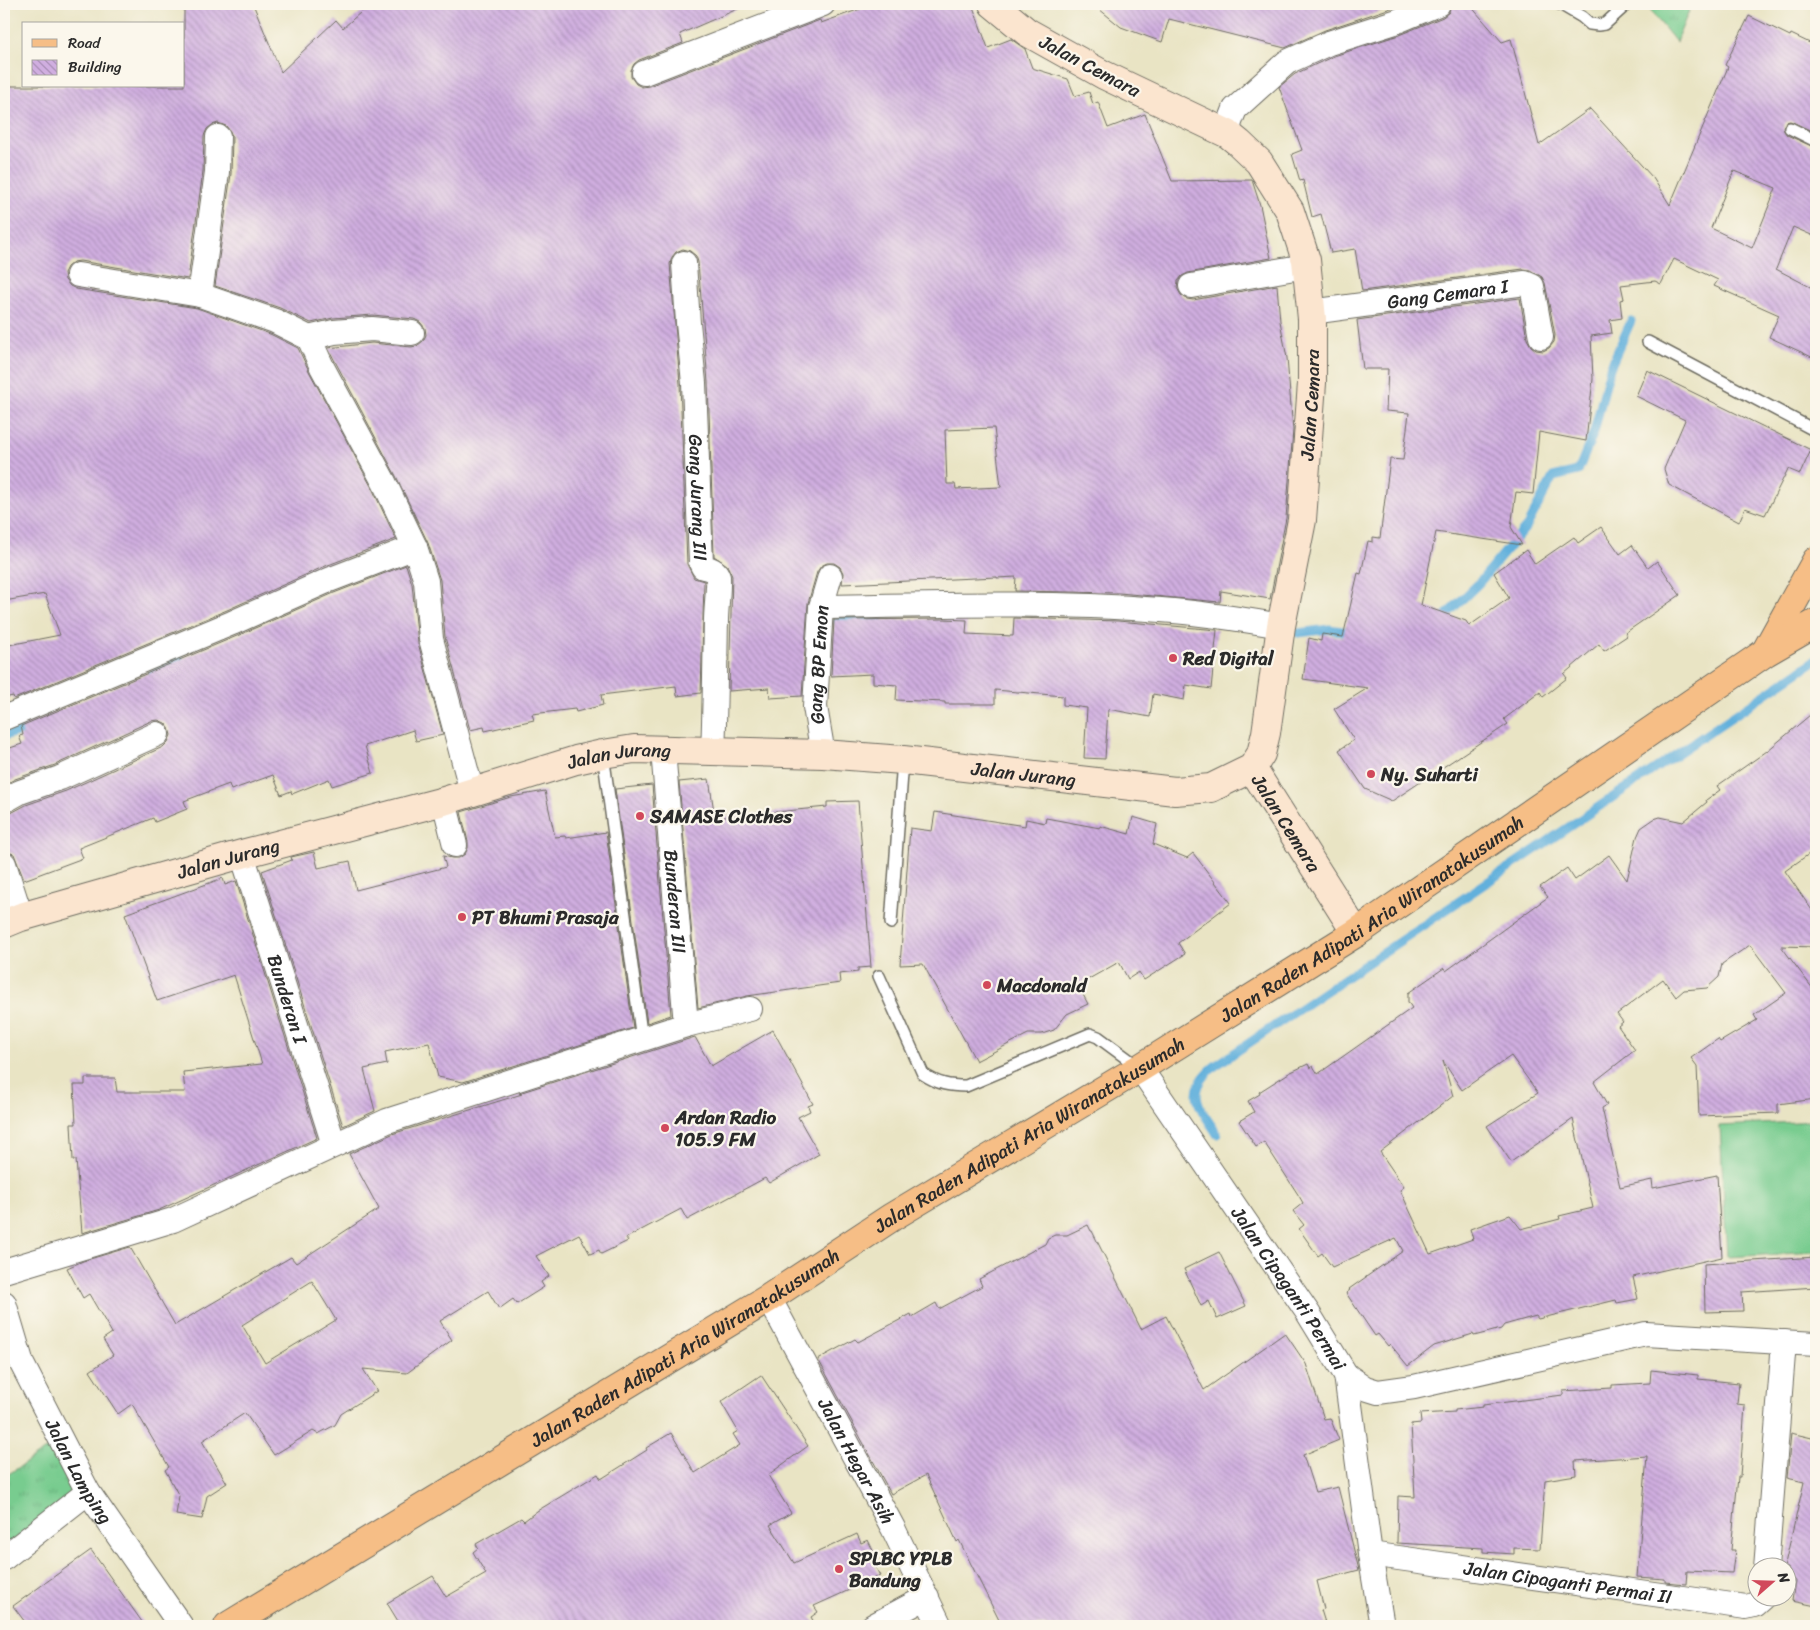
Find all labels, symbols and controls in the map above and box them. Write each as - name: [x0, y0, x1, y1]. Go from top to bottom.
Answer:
- legend: [22, 22, 185, 88]
- street label: Jalan Cemara: [1032, 25, 1147, 107]
- text: Road: [68, 30, 101, 56]
- text: Building: [68, 54, 122, 80]
- street label: Gang Cemara I: [1385, 269, 1512, 318]
- street label: Jalan Cemara: [1290, 349, 1329, 462]
- street label: Gang Jurang III: [680, 434, 717, 562]
- street label: Gang BP Emon: [798, 604, 838, 727]
- place label: Red Digital: [1182, 642, 1275, 675]
- marker: Red Digital: [1167, 652, 1179, 664]
- street label: Jalan Jurang: [562, 733, 672, 779]
- street label: Jalan Jurang: [969, 751, 1078, 796]
- place label: Ny. Suharti: [1380, 758, 1478, 791]
- street label: Jalan Cemara: [1243, 766, 1330, 879]
- marker: Ny. Suharti: [1365, 768, 1377, 780]
- place label: SAMASE Clothes: [649, 800, 794, 833]
- street label: Jalan Raden Adipati Aria Wiranatakusumah: [1212, 806, 1531, 1031]
- marker: SAMASE Clothes: [634, 810, 646, 822]
- street label: Jalan Jurang: [172, 828, 284, 888]
- street label: Bunderan III: [655, 848, 696, 955]
- place label: PT Bhumi Prasaja: [472, 901, 619, 934]
- marker: PT Bhumi Prasaja: [456, 911, 468, 923]
- street label: Bunderan I: [258, 950, 318, 1049]
- place label: Macdonald: [996, 969, 1088, 1002]
- marker: Macdonald: [981, 979, 993, 991]
- street label: Jalan Raden Adipati Aria Wiranatakusumah: [866, 1027, 1191, 1242]
- place label: Ardan Radio 105.9 FM: [674, 1101, 776, 1156]
- marker: Ardan Radio 105.9 FM: [659, 1122, 671, 1134]
- street label: Jalan Cipaganti Permai: [1222, 1198, 1356, 1377]
- street label: Jalan Raden Adipati Aria Wiranatakusumah: [523, 1239, 846, 1456]
- street label: Jalan Hegar Asih: [809, 1391, 904, 1530]
- street label: Jalan Lamping: [36, 1412, 122, 1531]
- place label: SPLBC YPLB Bandung: [848, 1542, 953, 1597]
- street label: Jalan Cipaganti Permai II: [1461, 1551, 1674, 1613]
- north arrow: [1748, 1558, 1798, 1608]
- marker: SPLBC YPLB Bandung: [833, 1563, 845, 1575]
- text: N: [1770, 1568, 1797, 1587]

